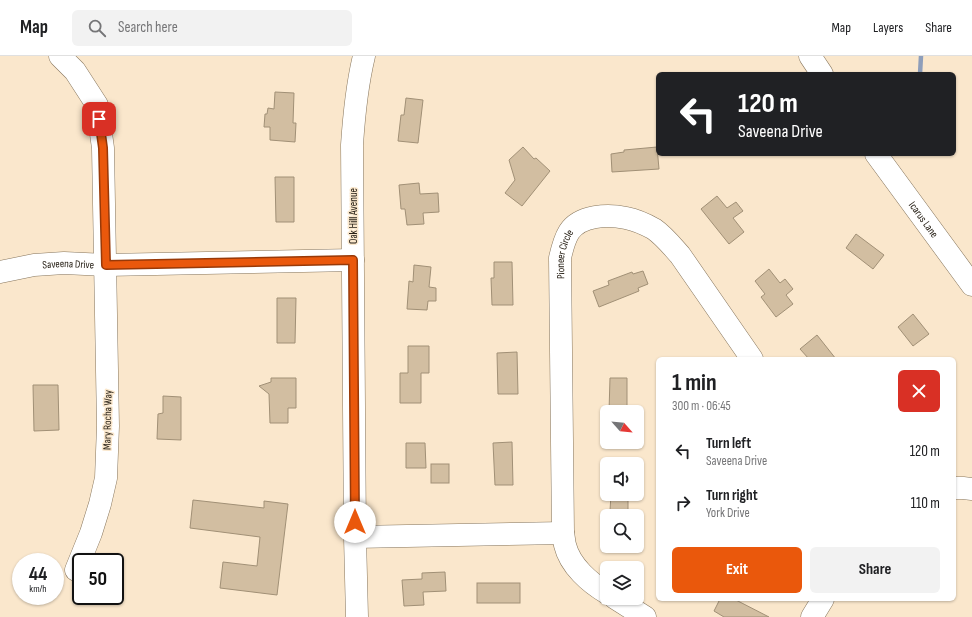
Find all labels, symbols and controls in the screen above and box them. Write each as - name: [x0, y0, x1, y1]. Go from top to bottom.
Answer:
- search box: [72, 10, 352, 46]
- text: Map: [20, 16, 48, 39]
- icon: search: [86, 17, 108, 39]
- text: Search here: [118, 18, 178, 37]
- text: Map: [831, 19, 851, 36]
- text: Layers: [873, 19, 903, 36]
- text: Share: [925, 19, 952, 36]
- text: 120 m: [738, 87, 798, 120]
- icon: left: [672, 88, 724, 140]
- pin: [82, 102, 116, 136]
- icon: arrive: [88, 108, 110, 130]
- text: Saveena Drive: [738, 121, 823, 142]
- street label: Oak Hill Avenue: [347, 188, 360, 244]
- street label: Icarus Lane: [906, 199, 941, 240]
- street label: Pioneer Circle: [554, 227, 576, 279]
- street label: Saveena Drive: [42, 257, 94, 271]
- text: 1 min: [672, 368, 717, 397]
- button: close: [898, 370, 940, 412]
- street label: Mary Rocha Way: [100, 389, 115, 450]
- text: 300 m · 06:45: [672, 398, 731, 414]
- north arrow: [600, 405, 644, 449]
- map controls: [600, 405, 644, 605]
- text: Turn left: [706, 434, 751, 453]
- icon: left: [672, 440, 694, 462]
- text: 120 m: [910, 442, 940, 461]
- text: Saveena Drive: [706, 453, 767, 469]
- button: sound: [600, 457, 644, 501]
- text: Turn right: [706, 486, 758, 505]
- icon: right: [672, 492, 694, 514]
- text: 110 m: [911, 494, 940, 513]
- position arrow: [334, 501, 376, 543]
- text: York Drive: [706, 505, 750, 521]
- button: search: [600, 509, 644, 553]
- button: Exit: [672, 547, 802, 593]
- button: Share: [810, 547, 940, 593]
- speed limit sign: 50: [72, 553, 124, 605]
- button: layers: [600, 561, 644, 605]
- text: 44: [29, 562, 47, 586]
- text: km/h: [29, 583, 47, 595]

